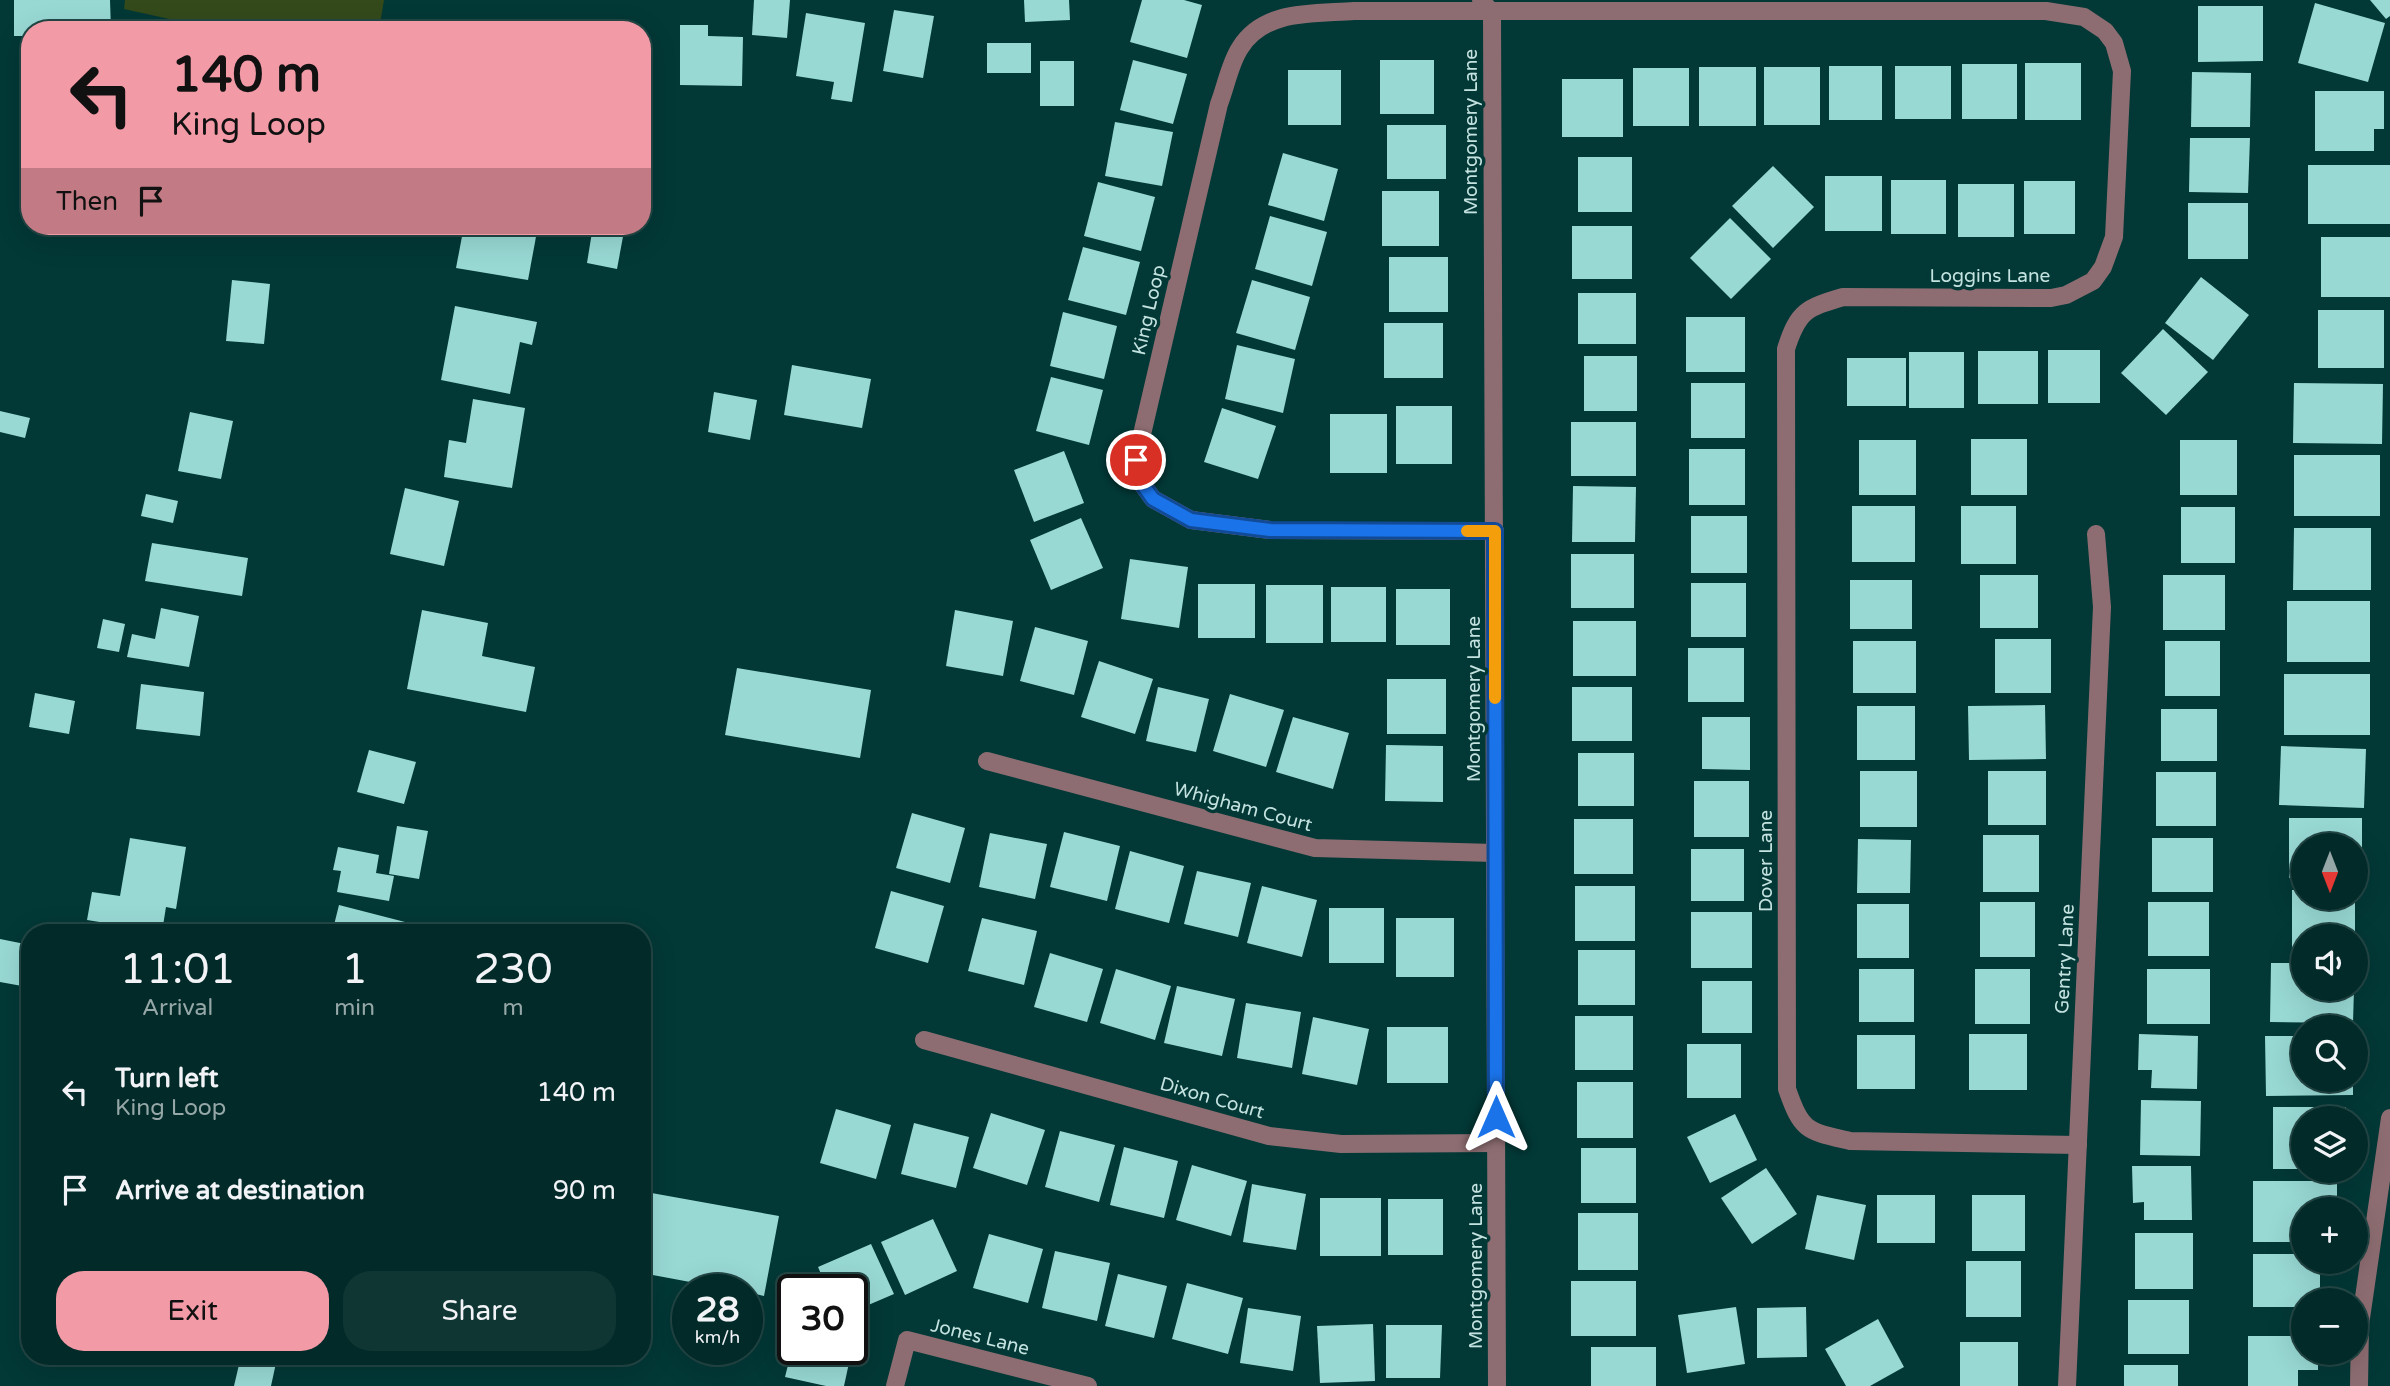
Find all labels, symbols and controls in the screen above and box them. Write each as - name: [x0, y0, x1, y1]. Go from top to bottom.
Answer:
- text: 140 m: [171, 46, 321, 105]
- icon: left: [56, 49, 147, 140]
- street label: Montgomery Lane: [1460, 49, 1482, 215]
- text: King Loop: [171, 106, 326, 144]
- icon: arrive: [132, 182, 170, 220]
- text: Then: [56, 186, 118, 217]
- street label: King Loop: [1128, 263, 1170, 357]
- street label: Loggins Lane: [1930, 265, 2050, 287]
- pin: [1106, 430, 1166, 490]
- icon: arrive: [1117, 441, 1155, 479]
- street label: Montgomery Lane: [1463, 616, 1485, 782]
- street label: Whigham Court: [1171, 778, 1315, 836]
- street label: Dover Lane: [1755, 810, 1777, 912]
- north arrow: [2291, 833, 2368, 910]
- map controls: [2291, 833, 2368, 1365]
- street label: Gentry Lane: [2051, 903, 2079, 1015]
- button: sound: [2291, 924, 2368, 1001]
- text: 11:01: [119, 944, 236, 995]
- text: 1: [341, 944, 368, 995]
- text: 230: [473, 944, 553, 995]
- text: Arrival: [142, 994, 213, 1022]
- text: min: [334, 994, 375, 1022]
- text: m: [502, 994, 524, 1022]
- button: search: [2291, 1015, 2368, 1092]
- text: Turn left: [115, 1063, 218, 1094]
- icon: left: [56, 1073, 94, 1111]
- street label: Dixon Court: [1157, 1073, 1267, 1123]
- text: 140 m: [536, 1077, 616, 1108]
- position arrow: [1459, 1080, 1533, 1154]
- text: King Loop: [115, 1094, 226, 1122]
- button: layers: [2291, 1106, 2368, 1183]
- icon: arrive: [56, 1171, 94, 1209]
- text: Arrive at destination: [115, 1175, 365, 1206]
- text: 90 m: [553, 1175, 616, 1206]
- street label: Montgomery Lane: [1465, 1183, 1487, 1349]
- button: +: [2291, 1197, 2368, 1274]
- button: Exit: [56, 1271, 329, 1351]
- button: Share: [343, 1271, 616, 1351]
- speed limit sign: 30: [777, 1274, 868, 1365]
- button: −: [2291, 1288, 2368, 1365]
- text: 28: [696, 1289, 739, 1331]
- street label: Jones Lane: [928, 1314, 1032, 1360]
- text: km/h: [695, 1326, 740, 1348]

